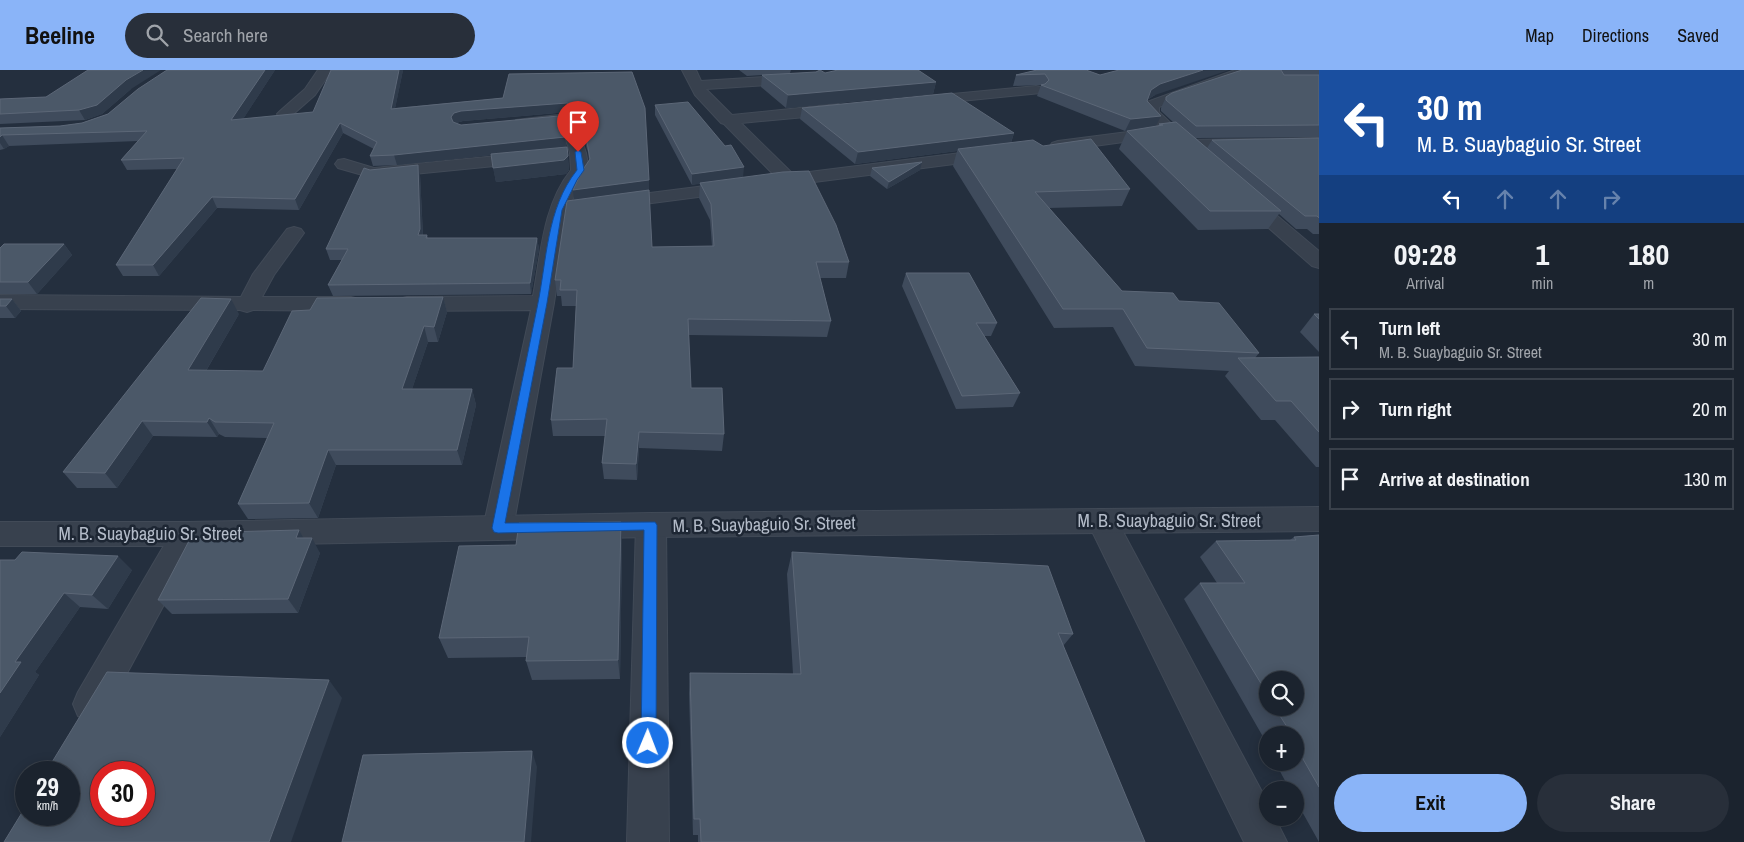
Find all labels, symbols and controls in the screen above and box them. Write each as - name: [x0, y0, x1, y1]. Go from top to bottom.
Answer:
- search box: [125, 13, 475, 58]
- text: Beeline: [25, 19, 95, 51]
- icon: search: [143, 21, 171, 49]
- text: Search here: [183, 22, 268, 48]
- text: Map: [1525, 23, 1554, 48]
- text: Directions: [1582, 23, 1649, 48]
- text: Saved: [1677, 23, 1719, 48]
- text: 30 m: [1417, 84, 1482, 131]
- icon: left: [1334, 90, 1399, 155]
- pin: [557, 101, 599, 152]
- icon: arrive: [564, 108, 592, 136]
- text: M. B. Suaybaguio Sr. Street: [1417, 129, 1641, 159]
- icon: left: [1438, 185, 1466, 213]
- icon: ahead: [1491, 185, 1519, 213]
- icon: ahead: [1544, 185, 1572, 213]
- icon: right: [1597, 185, 1625, 213]
- text: 09:28: [1394, 234, 1457, 274]
- text: 1: [1536, 234, 1549, 274]
- text: 180: [1628, 234, 1669, 274]
- text: Arrival: [1406, 272, 1444, 294]
- text: min: [1531, 272, 1553, 294]
- text: m: [1643, 272, 1654, 294]
- text: Turn left: [1379, 315, 1440, 341]
- icon: left: [1336, 325, 1364, 353]
- text: 30 m: [1692, 326, 1727, 352]
- text: M. B. Suaybaguio Sr. Street: [1379, 341, 1542, 363]
- icon: right: [1336, 395, 1364, 423]
- text: Turn right: [1379, 396, 1451, 422]
- text: 20 m: [1692, 396, 1727, 422]
- icon: arrive: [1336, 465, 1364, 493]
- text: Arrive at destination: [1379, 466, 1530, 492]
- text: 130 m: [1684, 466, 1727, 492]
- street label: M. B. Suaybaguio Sr. Street: [1078, 508, 1261, 533]
- street label: M. B. Suaybaguio Sr. Street: [672, 510, 856, 538]
- street label: M. B. Suaybaguio Sr. Street: [59, 521, 242, 546]
- map controls: [1259, 671, 1304, 826]
- button: search: [1259, 671, 1304, 716]
- position arrow: [621, 716, 673, 768]
- button: +: [1259, 726, 1304, 771]
- speed limit sign: 30: [90, 761, 155, 826]
- text: 29: [36, 770, 59, 804]
- button: Exit: [1334, 774, 1527, 832]
- button: Share: [1537, 774, 1729, 832]
- button: −: [1259, 781, 1304, 826]
- text: km/h: [37, 798, 58, 814]

